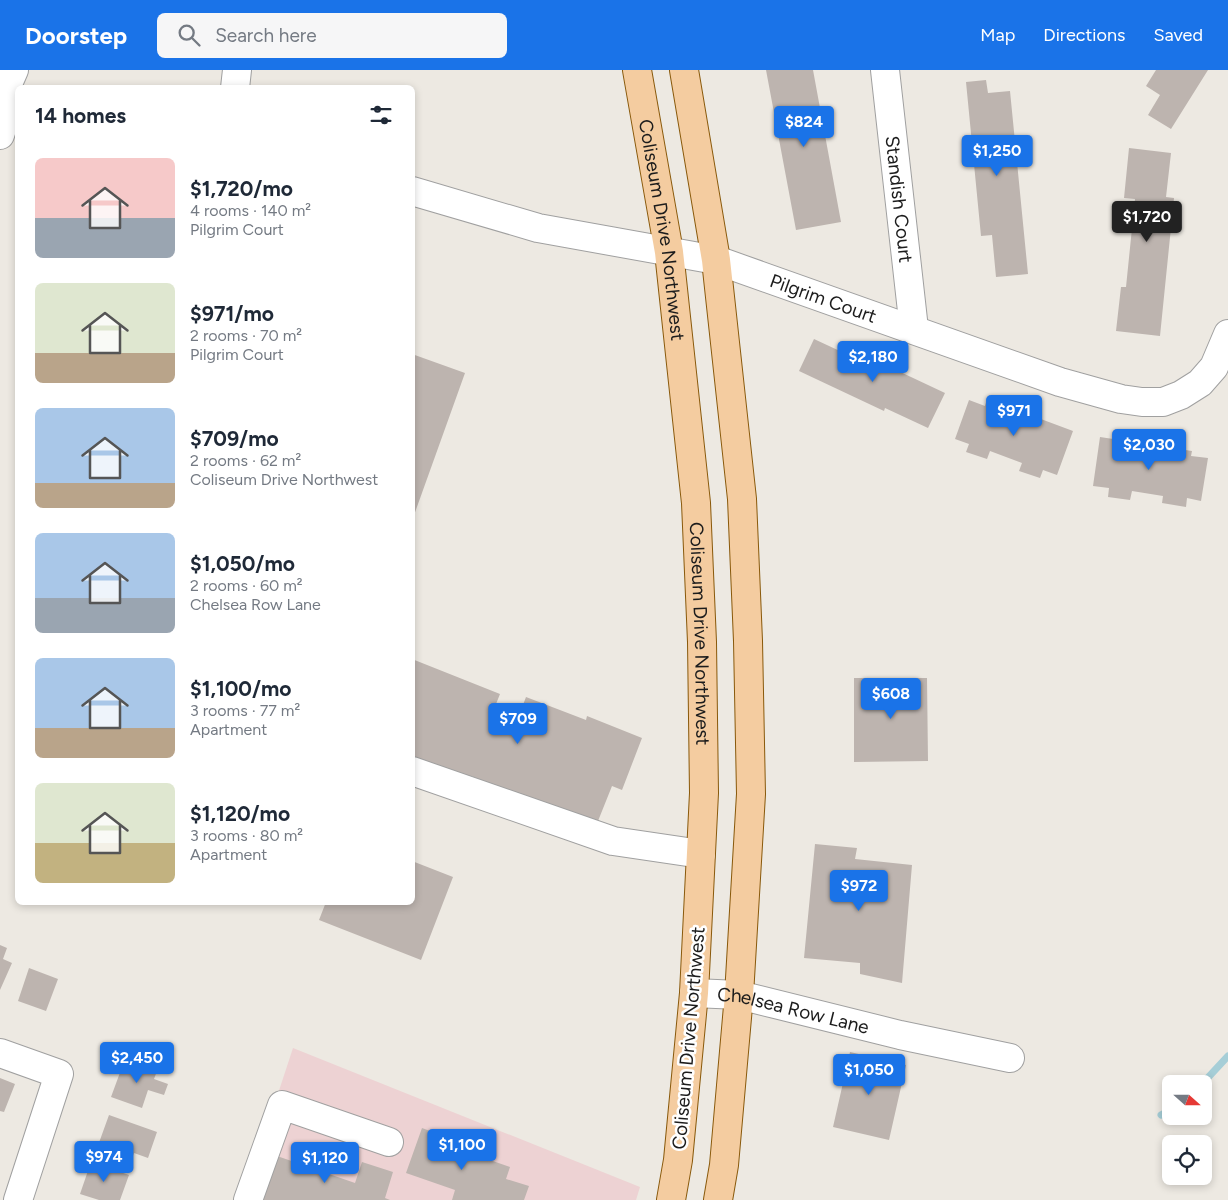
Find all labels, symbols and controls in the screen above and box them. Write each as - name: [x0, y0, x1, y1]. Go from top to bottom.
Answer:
- search box: [157, 13, 507, 58]
- text: Doorstep: [25, 21, 127, 50]
- icon: search: [175, 21, 203, 49]
- text: Search here: [215, 24, 317, 47]
- text: Map: [980, 24, 1015, 46]
- text: Directions: [1043, 24, 1125, 46]
- text: Saved: [1153, 24, 1203, 46]
- icon: filters: [367, 101, 395, 129]
- text: 14 homes: [35, 103, 126, 128]
- pin: $824: [774, 106, 834, 148]
- text: $824: [785, 112, 823, 131]
- street label: Coliseum Drive Northwest: [634, 117, 689, 342]
- street label: Standish Court: [880, 134, 918, 264]
- pin: $1,250: [956, 134, 1038, 177]
- text: $1,250: [973, 141, 1021, 160]
- text: $1,720/mo: [190, 176, 293, 201]
- icon: home: [75, 178, 135, 238]
- pin: $1,720: [1106, 200, 1188, 243]
- text: 4 rooms · 140 m²: [190, 201, 311, 220]
- text: $1,720: [1123, 207, 1171, 226]
- text: Pilgrim Court: [190, 220, 284, 239]
- street label: Pilgrim Court: [767, 269, 879, 328]
- text: $971/mo: [190, 301, 274, 326]
- icon: home: [75, 303, 135, 363]
- text: 2 rooms · 70 m²: [190, 326, 302, 345]
- pin: $2,180: [832, 340, 914, 383]
- text: Pilgrim Court: [190, 345, 284, 364]
- text: $2,180: [848, 347, 898, 366]
- pin: $971: [984, 394, 1044, 437]
- text: $971: [997, 401, 1031, 420]
- text: $709/mo: [190, 426, 279, 451]
- icon: home: [75, 428, 135, 488]
- pin: $2,030: [1108, 428, 1190, 471]
- text: $2,030: [1123, 435, 1175, 454]
- text: 2 rooms · 62 m²: [190, 451, 301, 470]
- text: Coliseum Drive Northwest: [190, 470, 378, 489]
- street label: Coliseum Drive Northwest: [685, 521, 714, 746]
- text: $1,050/mo: [190, 551, 295, 576]
- icon: home: [75, 553, 135, 613]
- text: 2 rooms · 60 m²: [190, 576, 303, 595]
- text: Chelsea Row Lane: [190, 595, 321, 614]
- text: $1,100/mo: [190, 676, 292, 701]
- icon: home: [75, 678, 135, 738]
- pin: $608: [861, 678, 921, 720]
- text: $608: [872, 684, 910, 703]
- text: 3 rooms · 77 m²: [190, 701, 300, 720]
- pin: $709: [488, 702, 548, 745]
- text: $709: [499, 709, 537, 728]
- text: Apartment: [190, 720, 267, 739]
- text: $1,120/mo: [190, 801, 290, 826]
- icon: home: [75, 803, 135, 863]
- text: 3 rooms · 80 m²: [190, 826, 303, 845]
- text: Apartment: [190, 845, 267, 864]
- pin: $972: [829, 870, 889, 912]
- text: $972: [841, 876, 877, 895]
- street label: Coliseum Drive Northwest: [667, 926, 710, 1150]
- street label: Chelsea Row Lane: [717, 983, 871, 1039]
- pin: $2,450: [96, 1042, 178, 1084]
- text: $2,450: [111, 1048, 163, 1067]
- pin: $1,050: [828, 1054, 910, 1096]
- text: $1,050: [844, 1060, 894, 1079]
- north arrow: [1162, 1075, 1212, 1125]
- map controls: [1162, 1075, 1212, 1185]
- pin: $1,100: [421, 1128, 503, 1171]
- text: $1,100: [438, 1135, 486, 1154]
- button: locate: [1162, 1135, 1212, 1185]
- pin: $974: [74, 1140, 134, 1183]
- pin: $1,120: [284, 1142, 366, 1184]
- text: $974: [85, 1147, 123, 1166]
- text: $1,120: [302, 1148, 348, 1167]

